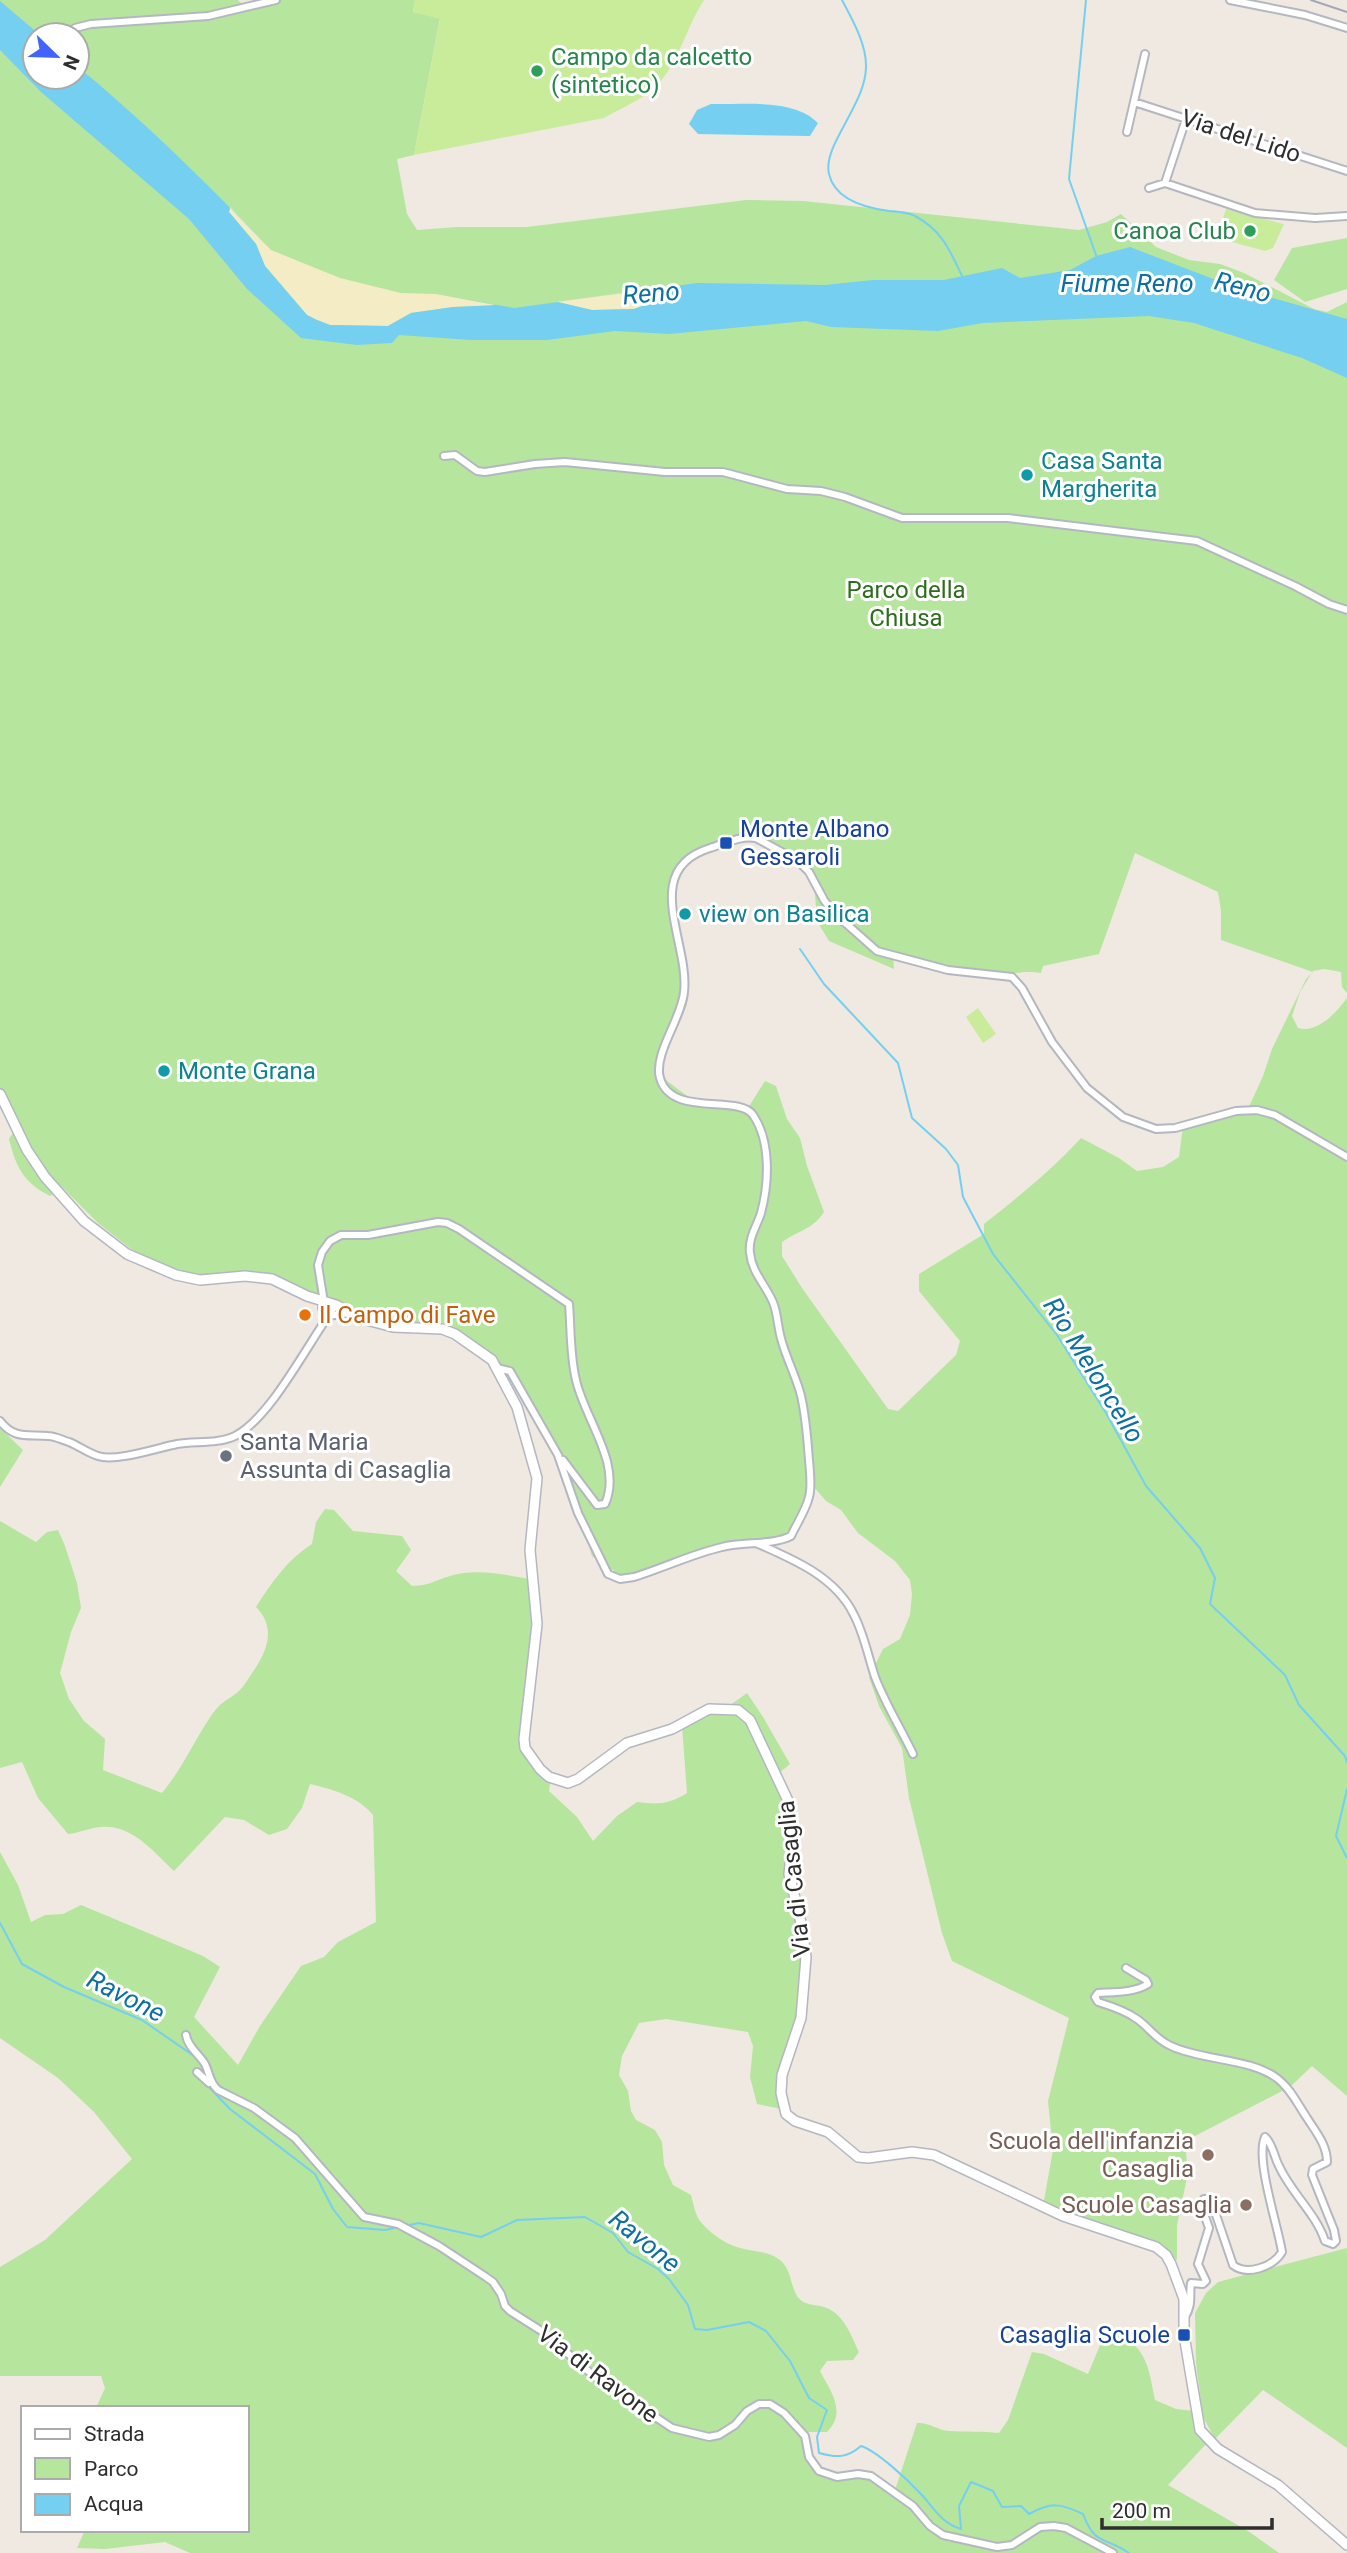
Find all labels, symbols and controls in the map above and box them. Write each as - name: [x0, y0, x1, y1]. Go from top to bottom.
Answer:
- north arrow: [21, 21, 91, 91]
- place label: Campo da calcetto (sintetico): [551, 43, 752, 99]
- text: N: [58, 52, 84, 73]
- marker: Campo da calcetto (sintetico): [529, 63, 545, 79]
- street label: Via del Lido: [1178, 103, 1304, 169]
- place label: Canoa Club: [1113, 217, 1236, 245]
- marker: Canoa Club: [1242, 223, 1258, 239]
- water label: Reno: [1212, 266, 1274, 308]
- water label: Fiume Reno: [1060, 268, 1194, 298]
- water label: Reno: [621, 276, 681, 310]
- place label: Casa Santa Margherita: [1041, 447, 1163, 503]
- marker: Casa Santa Margherita: [1019, 467, 1035, 483]
- park label: Parco della Chiusa: [846, 576, 966, 632]
- place label: Monte Albano Gessaroli: [740, 815, 889, 871]
- marker: Monte Albano Gessaroli: [718, 835, 734, 851]
- place label: view on Basilica: [699, 900, 870, 928]
- marker: view on Basilica: [677, 906, 693, 922]
- place label: Monte Grana: [178, 1057, 316, 1085]
- marker: Monte Grana: [156, 1063, 172, 1079]
- water label: Rio Meloncello: [1037, 1292, 1151, 1448]
- place label: Il Campo di Fave: [319, 1301, 495, 1329]
- marker: Il Campo di Fave: [297, 1307, 313, 1323]
- place label: Santa Maria Assunta di Casaglia: [240, 1428, 451, 1484]
- marker: Santa Maria Assunta di Casaglia: [218, 1448, 234, 1464]
- street label: Via di Casaglia: [772, 1799, 816, 1959]
- water label: Ravone: [82, 1964, 170, 2028]
- place label: Scuola dell'infanzia Casaglia: [989, 2127, 1194, 2183]
- marker: Scuola dell'infanzia Casaglia: [1200, 2147, 1216, 2163]
- place label: Scuole Casaglia: [1061, 2191, 1232, 2219]
- marker: Scuole Casaglia: [1238, 2197, 1254, 2213]
- water label: Ravone: [603, 2203, 687, 2279]
- street label: Via di Ravone: [532, 2319, 664, 2429]
- place label: Casaglia Scuole: [999, 2321, 1170, 2349]
- marker: Casaglia Scuole: [1176, 2327, 1192, 2343]
- legend: [21, 2406, 248, 2532]
- text: Strada: [84, 2422, 145, 2446]
- text: Parco: [84, 2457, 138, 2481]
- scale bar: [1102, 2486, 1272, 2530]
- text: Acqua: [84, 2492, 144, 2516]
- text: 200 m: [1112, 2499, 1171, 2523]

